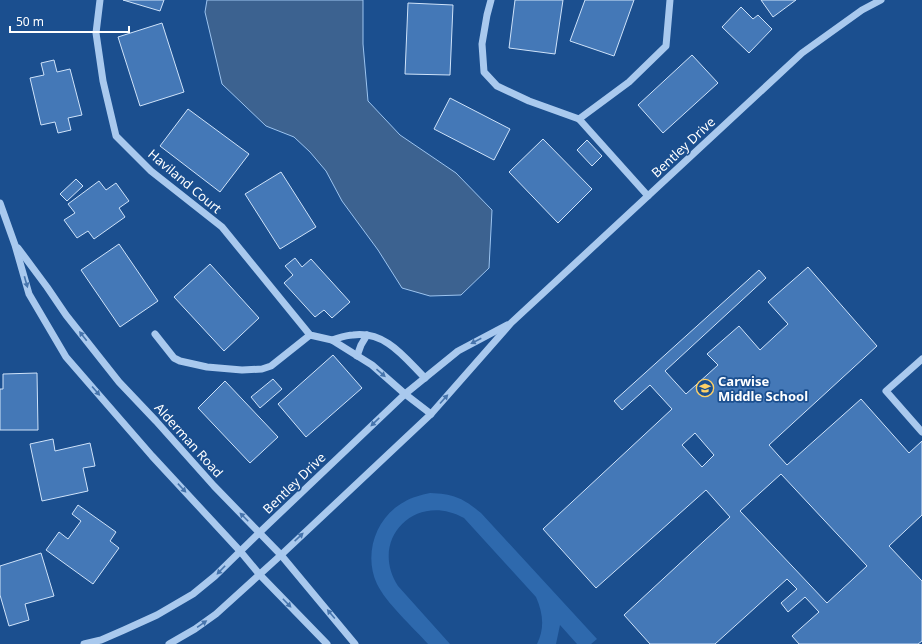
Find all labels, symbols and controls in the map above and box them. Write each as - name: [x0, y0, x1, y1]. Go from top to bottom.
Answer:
- scale bar: [10, 8, 129, 34]
- text: 50 m: [16, 13, 44, 30]
- street label: Bentley Drive: [647, 113, 719, 181]
- street label: Haviland Court: [144, 145, 226, 217]
- one-way arrow: [23, 277, 29, 289]
- one-way arrow: [79, 331, 88, 342]
- one-way arrow: [471, 338, 482, 344]
- one-way arrow: [376, 368, 386, 377]
- place label: Carwise Middle School: [718, 372, 808, 405]
- school or university icon: Carwise Middle School: [695, 378, 715, 398]
- one-way arrow: [91, 385, 100, 396]
- one-way arrow: [439, 394, 448, 404]
- street label: Alderman Road: [151, 399, 227, 481]
- one-way arrow: [370, 417, 380, 427]
- street label: Bentley Drive: [259, 448, 329, 518]
- one-way arrow: [177, 483, 187, 493]
- one-way arrow: [239, 512, 249, 522]
- one-way arrow: [294, 533, 304, 542]
- one-way arrow: [216, 565, 226, 575]
- one-way arrow: [282, 598, 292, 608]
- one-way arrow: [326, 609, 335, 619]
- one-way arrow: [197, 620, 208, 628]

